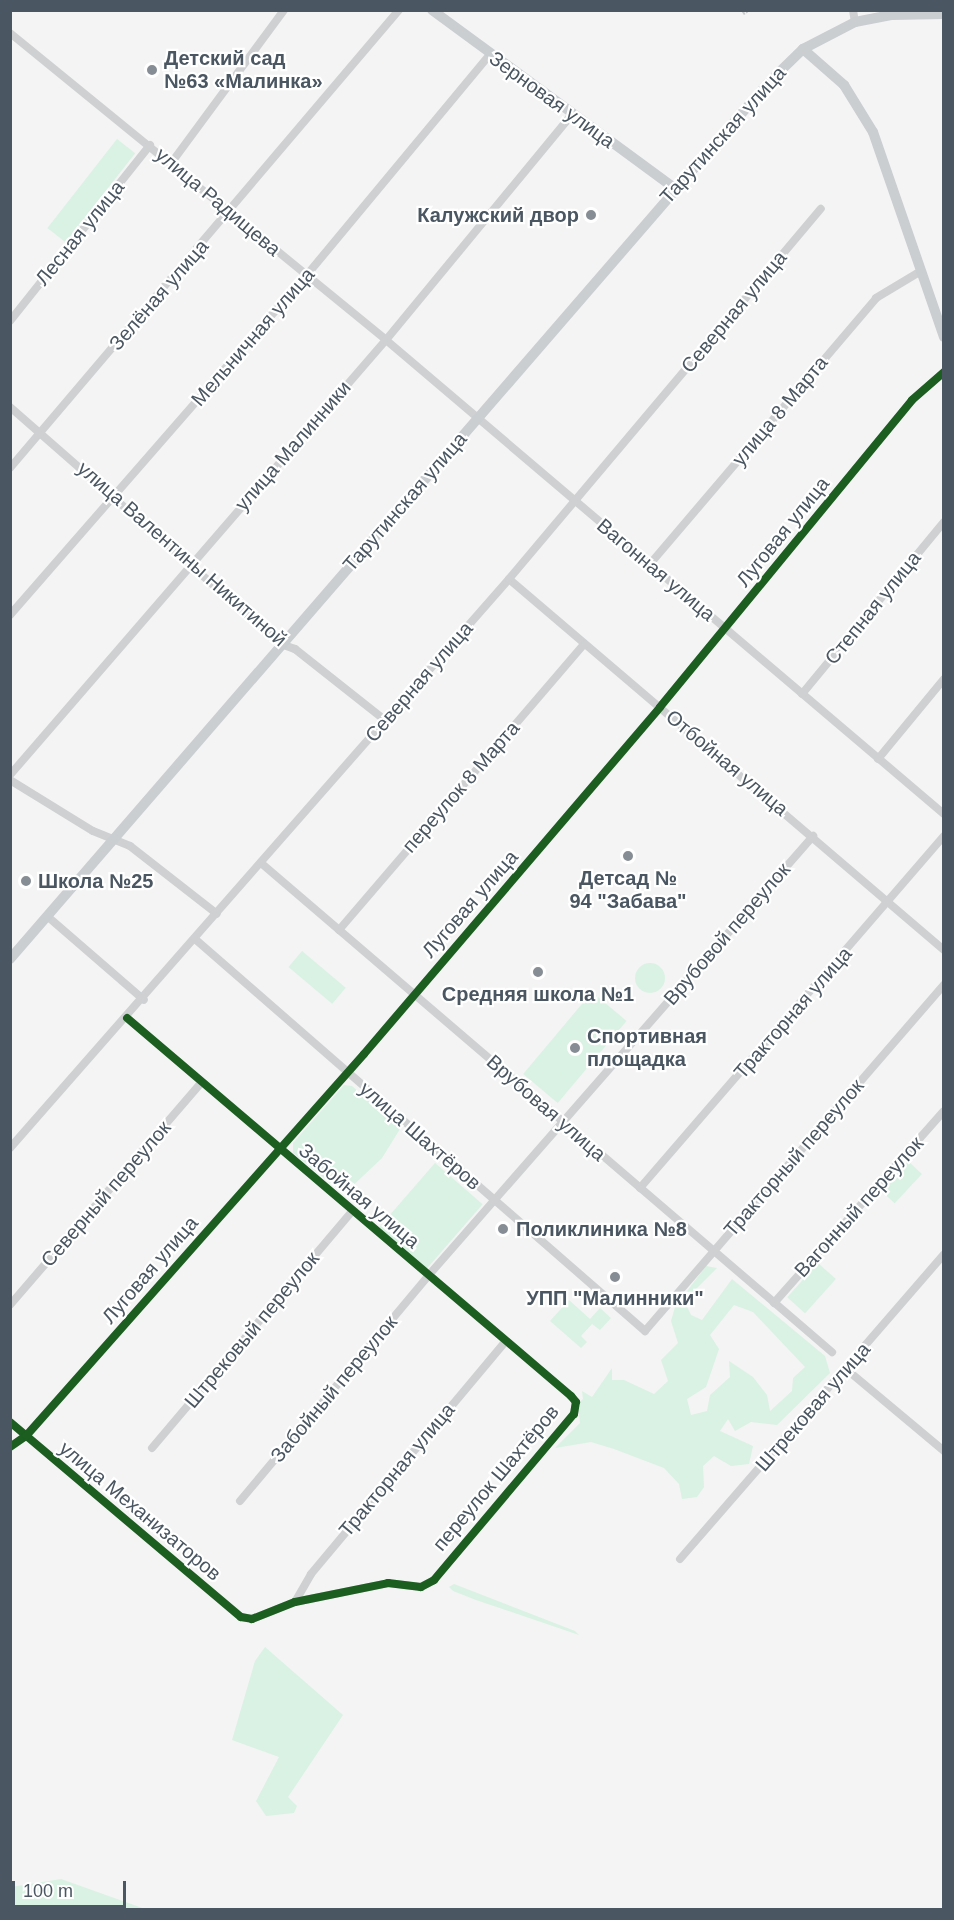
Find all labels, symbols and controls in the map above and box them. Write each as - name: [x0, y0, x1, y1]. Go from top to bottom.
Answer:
- place label: Детский сад №63 «Малинка»: [164, 46, 323, 93]
- street label: Зерновая улица: [485, 46, 619, 154]
- street label: Тарутинская улица: [655, 61, 791, 209]
- marker: Детский сад №63 «Малинка»: [145, 63, 159, 77]
- street label: улица Радищева: [151, 143, 285, 261]
- street label: Лесная улица: [30, 176, 130, 290]
- place label: Калужский двор: [417, 203, 579, 227]
- marker: Калужский двор: [584, 208, 598, 222]
- street label: Зелёная улица: [104, 235, 214, 355]
- street label: Северная улица: [676, 246, 792, 378]
- street label: Мельничная улица: [186, 263, 320, 411]
- street label: улица 8 Марта: [727, 351, 833, 471]
- street label: улица Малинники: [230, 376, 356, 516]
- street label: Тарутинская улица: [338, 428, 472, 576]
- street label: улица Валентины Никитиной: [72, 457, 292, 651]
- street label: Луговая улица: [731, 472, 835, 592]
- street label: Вагонная улица: [592, 514, 720, 626]
- street label: Степная улица: [820, 546, 926, 670]
- street label: Северная улица: [360, 617, 478, 747]
- street label: Отбойная улица: [661, 705, 793, 821]
- street label: переулок 8 Марта: [397, 716, 525, 858]
- street label: Луговая улица: [417, 845, 523, 963]
- marker: Детсад № 94 "Забава": [621, 849, 635, 863]
- street label: Врубовой переулок: [659, 858, 795, 1010]
- place label: Детсад № 94 "Забава": [569, 866, 687, 913]
- place label: Школа №25: [38, 869, 153, 893]
- marker: Школа №25: [19, 874, 33, 888]
- street label: Тракторная улица: [729, 942, 857, 1084]
- marker: Средняя школа №1: [531, 965, 545, 979]
- place label: Средняя школа №1: [442, 982, 634, 1006]
- place label: Спортивная площадка: [587, 1024, 707, 1071]
- marker: Спортивная площадка: [568, 1041, 582, 1055]
- street label: Врубовая улица: [482, 1050, 610, 1166]
- street label: Тракторный переулок: [719, 1074, 869, 1242]
- street label: улица Шахтёров: [354, 1077, 486, 1195]
- street label: Северный переулок: [36, 1116, 176, 1272]
- street label: Вагонный переулок: [790, 1132, 928, 1282]
- street label: Забойная улица: [294, 1138, 424, 1254]
- street label: Луговая улица: [97, 1211, 203, 1329]
- place label: Поликлиника №8: [516, 1217, 687, 1241]
- marker: Поликлиника №8: [494, 1220, 512, 1238]
- street label: Штрековый переулок: [180, 1247, 324, 1413]
- marker: УПП "Малинники": [608, 1270, 622, 1284]
- place label: УПП "Малинники": [526, 1286, 704, 1310]
- street label: Забойный переулок: [266, 1311, 402, 1467]
- street label: Штрековая улица: [751, 1338, 875, 1476]
- street label: Тракторная улица: [334, 1398, 460, 1542]
- street label: переулок Шахтёров: [428, 1400, 564, 1556]
- street label: улица Механизаторов: [54, 1436, 226, 1586]
- scale bar: [15, 1869, 129, 1907]
- text: 100 m: [23, 1881, 73, 1901]

